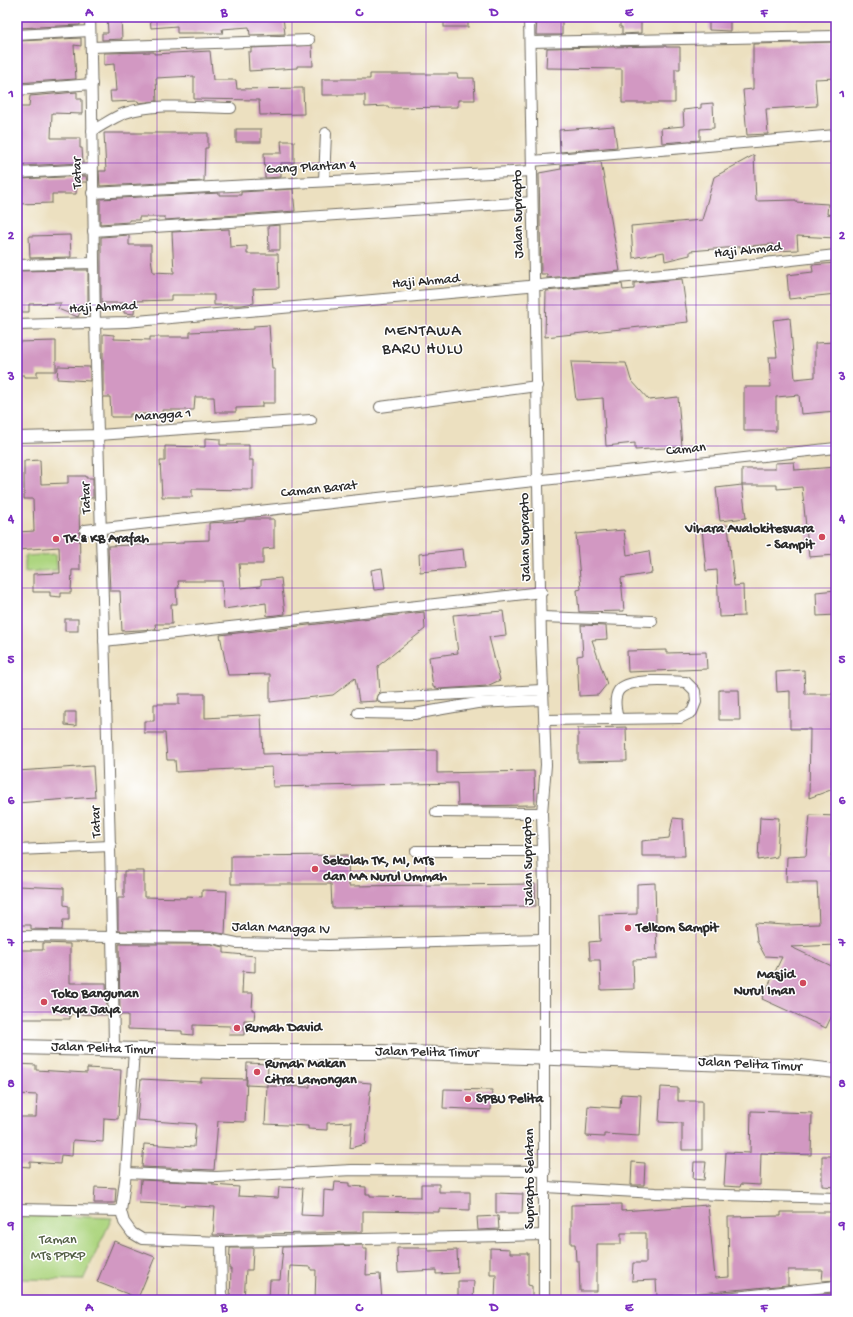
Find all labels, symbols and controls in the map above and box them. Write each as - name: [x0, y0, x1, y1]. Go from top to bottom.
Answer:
- text: A: [84, 6, 94, 21]
- text: B: [220, 6, 229, 21]
- text: C: [354, 6, 364, 21]
- text: D: [489, 6, 499, 21]
- text: E: [625, 6, 634, 21]
- text: F: [760, 6, 769, 21]
- text: 1: [7, 87, 14, 102]
- text: 1: [838, 87, 845, 102]
- street label: Tatar: [69, 156, 87, 190]
- street label: Gang Plantan 4: [266, 157, 357, 179]
- street label: Jalan Suprapto: [510, 170, 528, 258]
- text: 2: [8, 229, 15, 244]
- text: 2: [839, 229, 846, 244]
- street label: Haji Ahmad: [713, 239, 784, 263]
- street label: Haji Ahmad: [391, 270, 462, 293]
- street label: Haji Ahmad: [69, 298, 139, 318]
- district label: MENTAWA BARU HULU: [381, 323, 464, 360]
- text: 3: [7, 370, 15, 385]
- text: 3: [838, 370, 846, 385]
- street label: Mangga 1: [134, 406, 192, 426]
- street label: Caman: [665, 439, 707, 461]
- street label: Caman Barat: [280, 477, 359, 502]
- street label: Tatar: [78, 481, 96, 515]
- street label: Jalan Suprapto: [517, 493, 535, 581]
- text: 4: [7, 512, 15, 527]
- text: 4: [838, 512, 846, 527]
- place label: Vihara Avalokitesvara - Sampit: [684, 521, 815, 554]
- place label: TK & KB Arafah: [63, 531, 149, 548]
- marker: Vihara Avalokitesvara - Sampit: [817, 532, 827, 542]
- marker: TK & KB Arafah: [51, 534, 61, 544]
- text: 5: [8, 653, 15, 668]
- text: 5: [839, 653, 846, 668]
- text: 6: [8, 794, 15, 809]
- text: 6: [839, 794, 846, 809]
- street label: Tatar: [88, 805, 106, 839]
- street label: Jalan Suprapto: [520, 817, 538, 905]
- place label: Sekolah TK, MI, MTs dan MA Nurul Ummah: [323, 853, 448, 886]
- marker: Sekolah TK, MI, MTs dan MA Nurul Ummah: [310, 864, 320, 874]
- street label: Jalan Mangga IV: [232, 919, 331, 939]
- place label: Telkom Sampit: [635, 920, 720, 937]
- marker: Telkom Sampit: [623, 923, 633, 933]
- text: 7: [7, 936, 16, 951]
- text: 7: [838, 936, 847, 951]
- place label: Masjid Nurul Iman: [734, 967, 797, 1000]
- marker: Masjid Nurul Iman: [798, 978, 808, 988]
- place label: Toko Bangunan Karya Jaya: [51, 986, 139, 1019]
- marker: Toko Bangunan Karya Jaya: [39, 997, 49, 1007]
- place label: Rumah David: [244, 1020, 324, 1037]
- marker: Rumah David: [232, 1023, 242, 1033]
- street label: Jalan Pelita Timur: [51, 1039, 156, 1059]
- street label: Jalan Pelita Timur: [375, 1044, 480, 1062]
- street label: Jalan Pelita Timur: [698, 1054, 803, 1076]
- place label: Rumah Makan Citra Lamongan: [264, 1056, 357, 1089]
- marker: Rumah Makan Citra Lamongan: [252, 1067, 262, 1077]
- text: 8: [7, 1077, 15, 1092]
- text: 8: [838, 1077, 846, 1092]
- place label: SPBU Pelita: [476, 1091, 545, 1108]
- marker: SPBU Pelita: [463, 1094, 473, 1104]
- street label: Suprapto Selatan: [522, 1128, 539, 1229]
- text: 9: [7, 1219, 15, 1234]
- text: 9: [838, 1219, 846, 1234]
- park label: Taman MTs PPKP: [31, 1232, 85, 1265]
- text: A: [84, 1301, 94, 1316]
- text: B: [220, 1301, 229, 1316]
- text: C: [354, 1301, 364, 1316]
- text: D: [489, 1301, 499, 1316]
- text: E: [625, 1301, 634, 1316]
- text: F: [760, 1301, 769, 1316]

